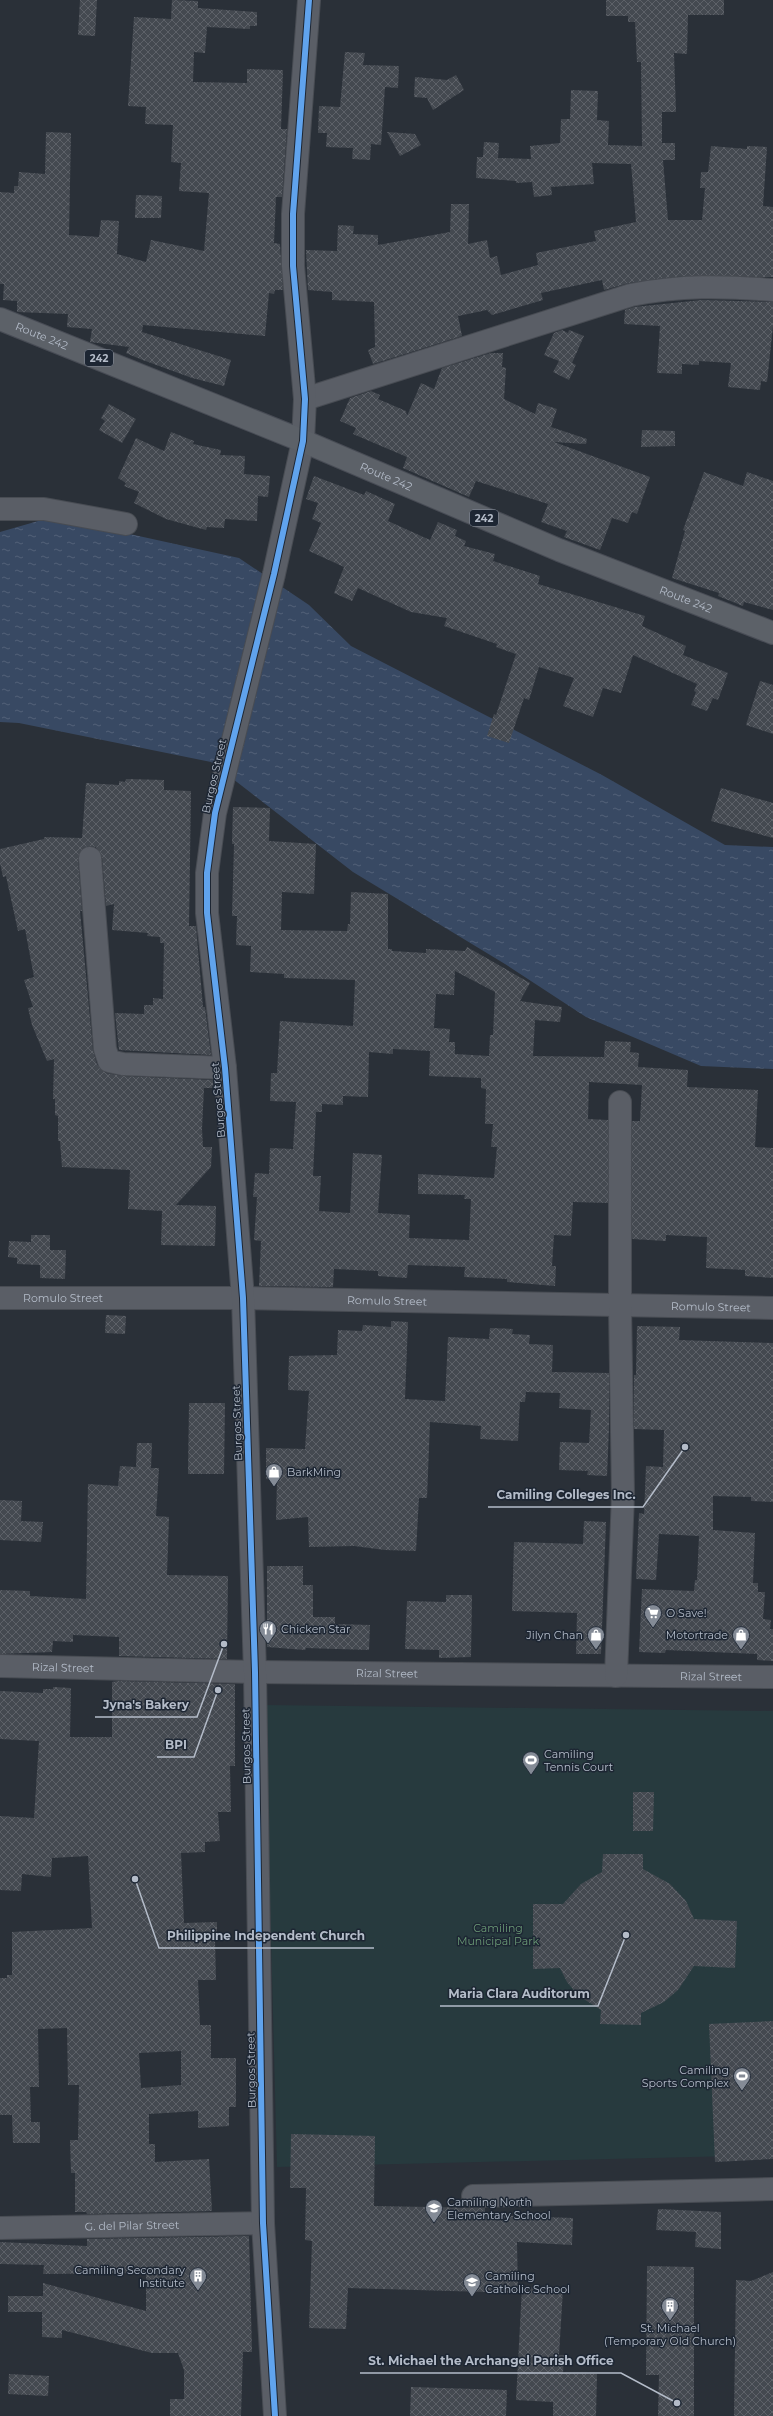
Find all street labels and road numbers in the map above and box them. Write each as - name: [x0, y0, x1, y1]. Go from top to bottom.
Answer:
- street label: Route 242: [13, 319, 70, 353]
- road number: 242: [85, 350, 113, 366]
- street label: Route 242: [358, 459, 414, 494]
- road number: 242: [470, 510, 498, 526]
- street label: Route 242: [657, 583, 714, 616]
- street label: Burgos Street: [199, 737, 229, 815]
- street label: Burgos Street: [208, 1061, 228, 1138]
- street label: Romulo Street: [23, 1291, 104, 1305]
- street label: Romulo Street: [347, 1293, 428, 1308]
- street label: Romulo Street: [671, 1299, 752, 1315]
- street label: Burgos Street: [229, 1384, 245, 1461]
- street label: Rizal Street: [32, 1660, 95, 1675]
- street label: Rizal Street: [356, 1666, 419, 1681]
- street label: Rizal Street: [680, 1669, 743, 1684]
- street label: Burgos Street: [238, 1707, 254, 1784]
- street label: Burgos Street: [243, 2031, 259, 2108]
- street label: G. del Pilar Street: [84, 2218, 180, 2233]

